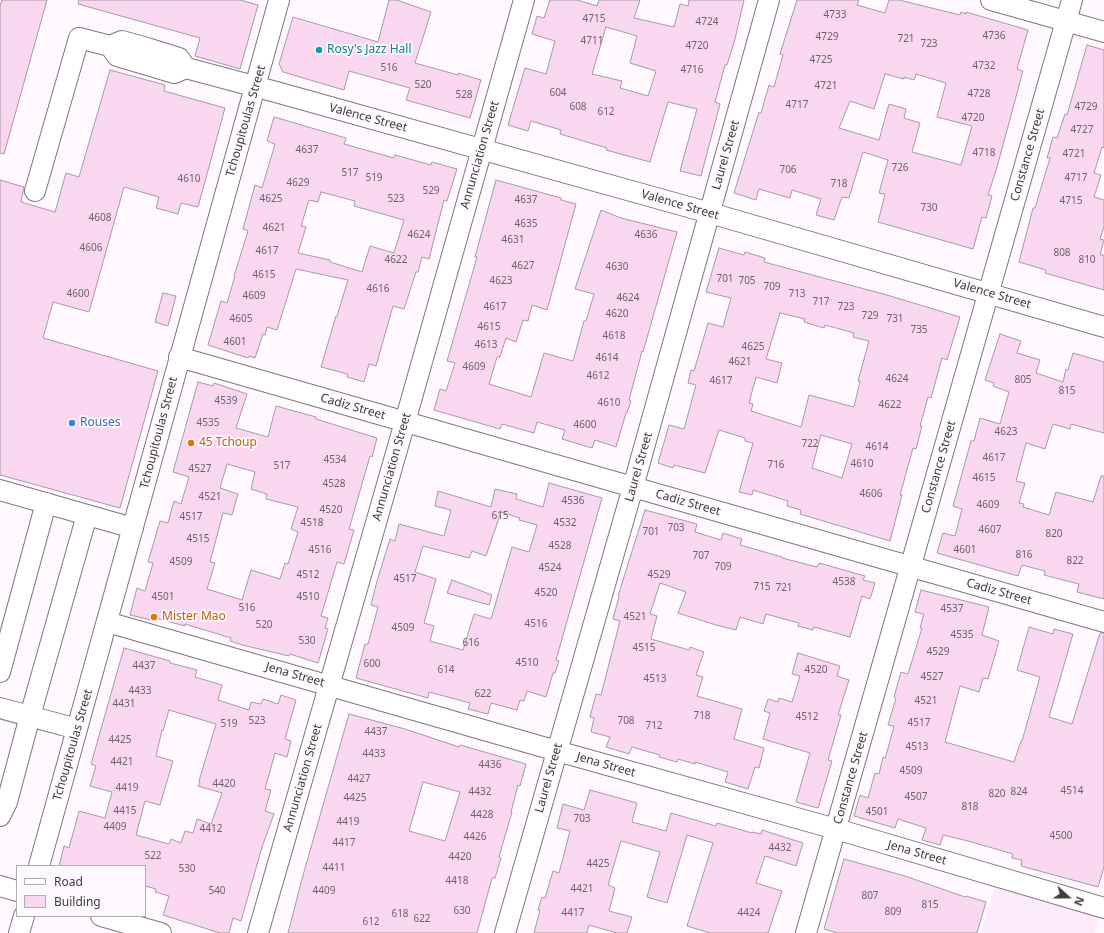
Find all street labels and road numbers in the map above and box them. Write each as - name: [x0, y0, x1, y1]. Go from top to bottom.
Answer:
- street label: Tchoupitoulas Street: [223, 64, 269, 178]
- street label: Annunciation Street: [458, 99, 502, 211]
- street label: Valence Street: [327, 101, 409, 135]
- street label: Constance Street: [1008, 107, 1048, 203]
- street label: Laurel Street: [709, 119, 743, 191]
- street label: Valence Street: [640, 187, 720, 223]
- street label: Valence Street: [952, 276, 1032, 312]
- street label: Tchoupitoulas Street: [137, 375, 181, 491]
- street label: Cadiz Street: [319, 391, 387, 423]
- street label: Annunciation Street: [370, 411, 414, 523]
- street label: Constance Street: [919, 419, 959, 515]
- street label: Laurel Street: [622, 431, 656, 503]
- street label: Cadiz Street: [654, 487, 722, 519]
- street label: Cadiz Street: [965, 576, 1033, 608]
- street label: Jena Street: [264, 660, 326, 690]
- street label: Tchoupitoulas Street: [50, 688, 96, 802]
- street label: Annunciation Street: [281, 722, 325, 834]
- street label: Constance Street: [831, 730, 871, 826]
- street label: Laurel Street: [532, 742, 566, 814]
- street label: Jena Street: [575, 750, 637, 780]
- street label: Jena Street: [886, 838, 948, 868]

